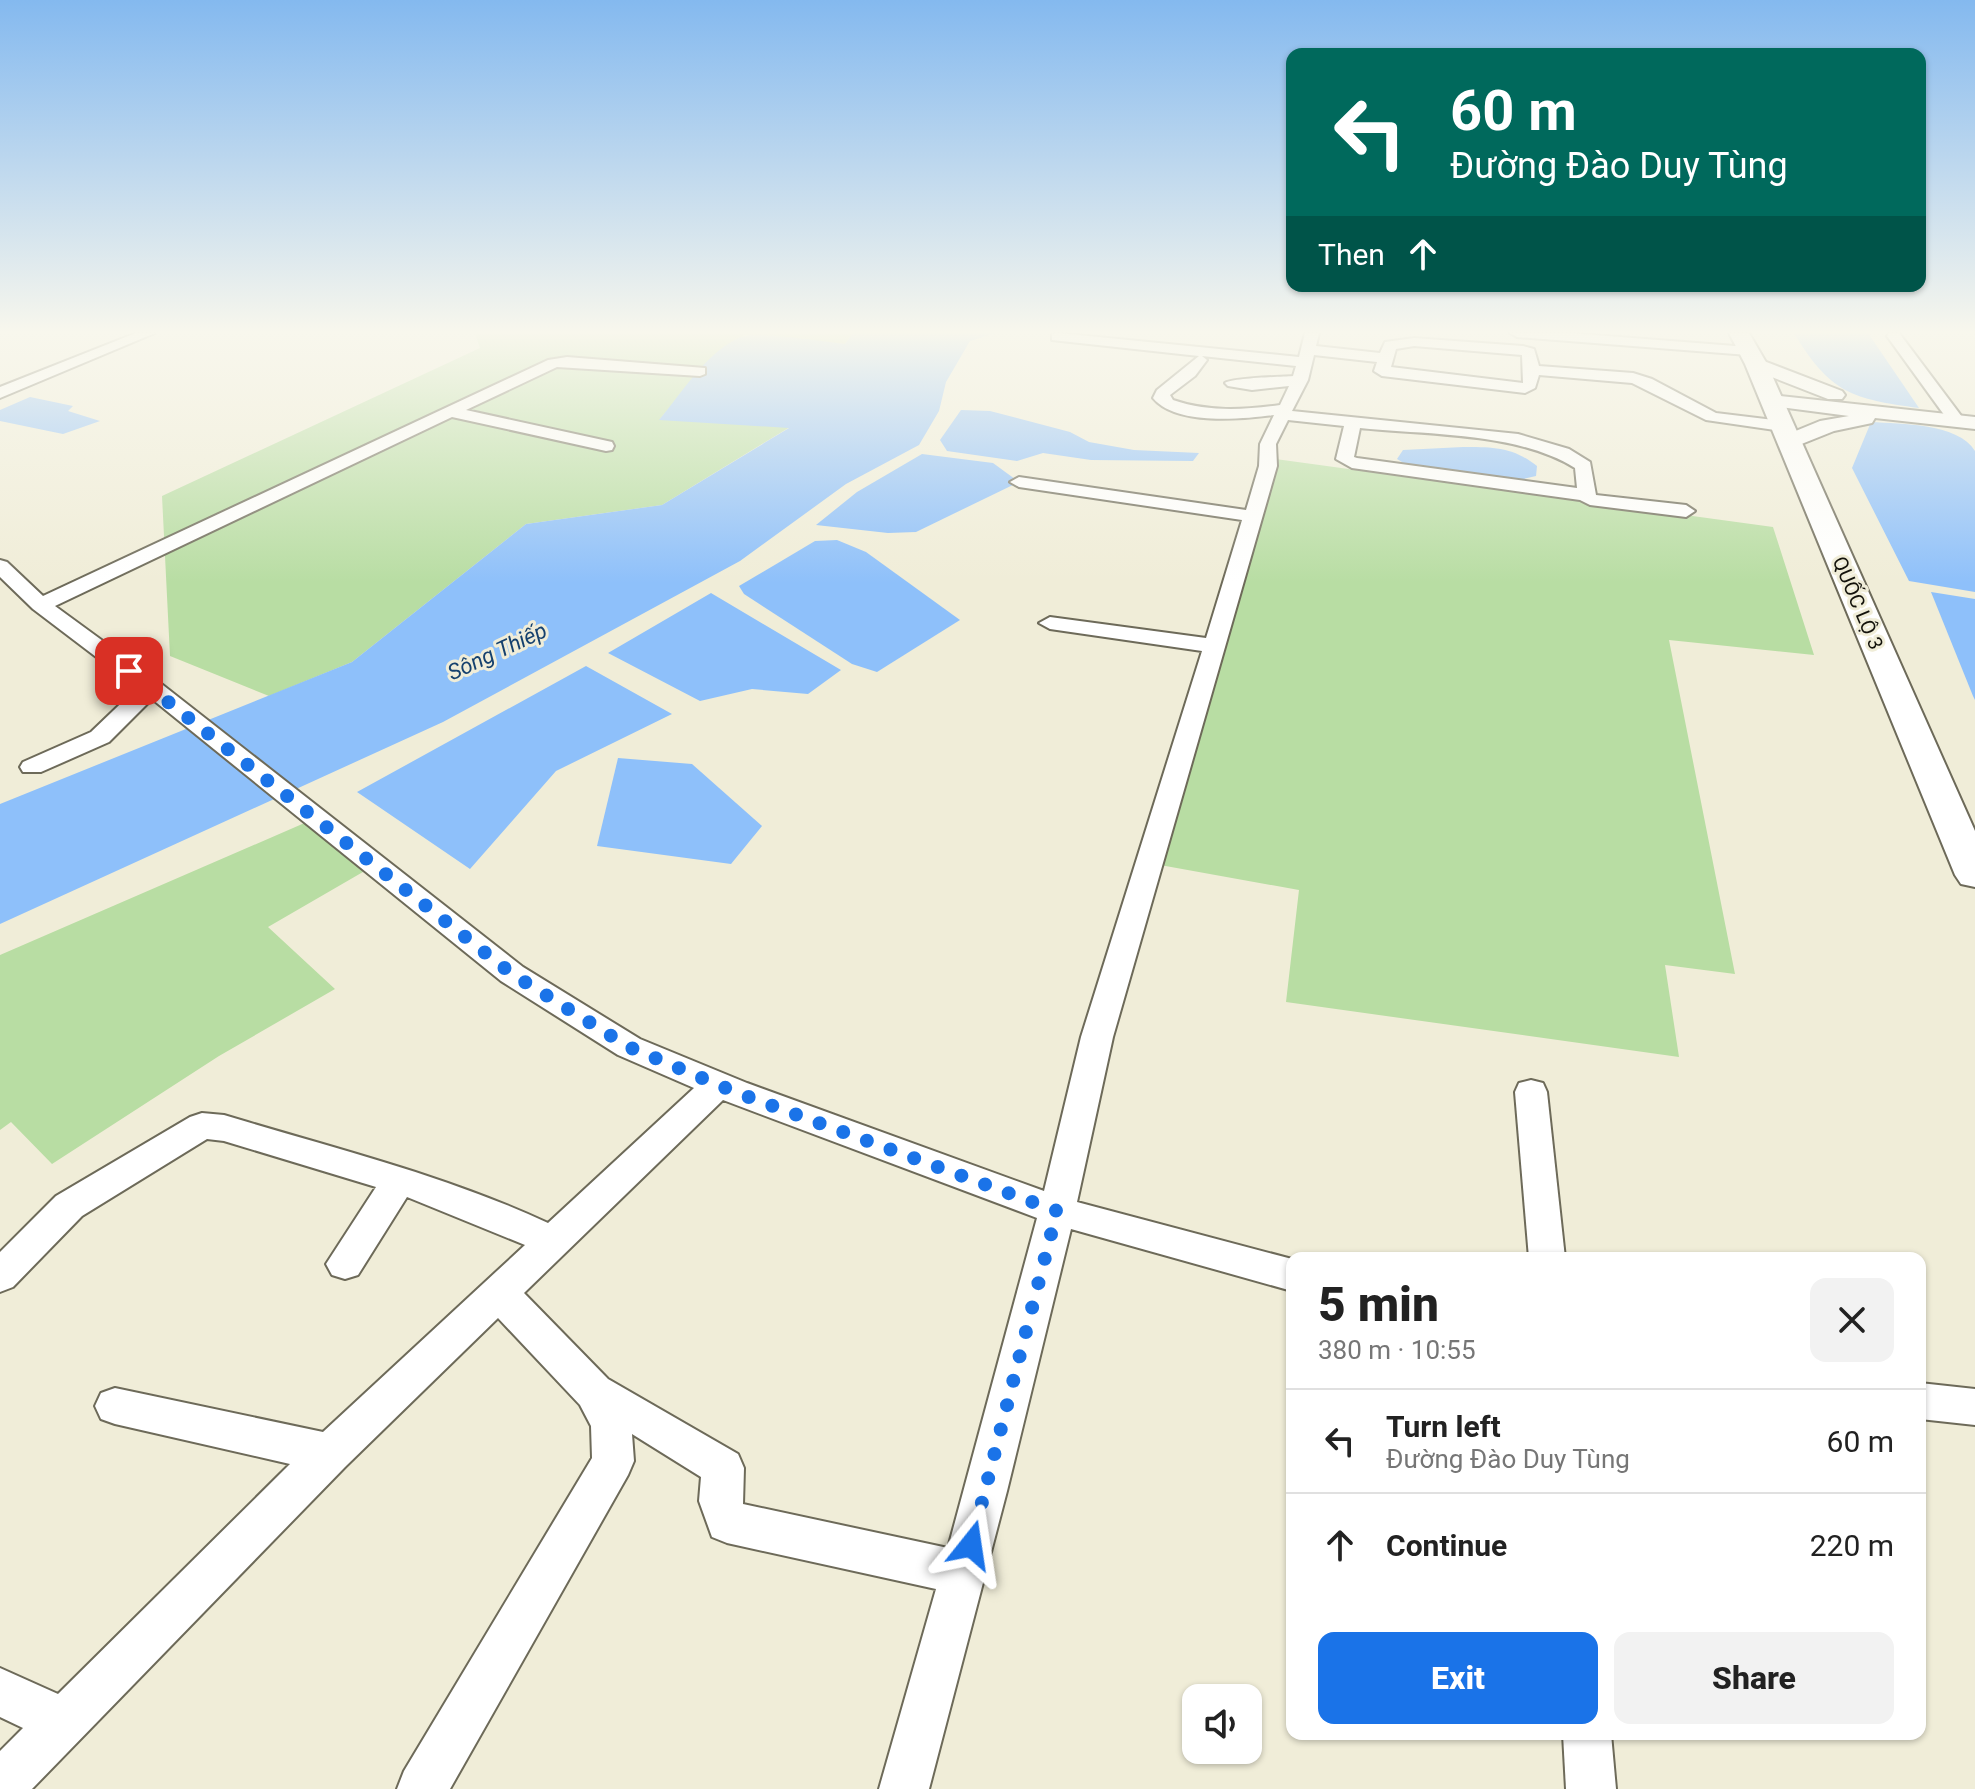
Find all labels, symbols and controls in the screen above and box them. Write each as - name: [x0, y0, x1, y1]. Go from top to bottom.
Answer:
- text: 60 m: [1450, 78, 1577, 144]
- icon: left: [1318, 80, 1422, 184]
- text: Đường Đào Duy Tùng: [1450, 145, 1788, 187]
- icon: ahead: [1401, 232, 1445, 276]
- text: Then: [1318, 237, 1385, 272]
- street label: QUỐC LỘ 3: [1828, 553, 1889, 653]
- water label: Sông Thiếp: [444, 618, 551, 685]
- pin: [95, 637, 163, 705]
- icon: arrive: [107, 649, 151, 693]
- text: 5 min: [1318, 1276, 1439, 1333]
- button: close: [1810, 1278, 1894, 1362]
- text: 380 m · 10:55: [1318, 1335, 1476, 1365]
- text: Turn left: [1386, 1409, 1501, 1444]
- icon: left: [1318, 1419, 1362, 1463]
- text: 60 m: [1827, 1424, 1894, 1459]
- text: Đường Đào Duy Tùng: [1386, 1444, 1630, 1474]
- position arrow: [929, 1503, 1013, 1587]
- icon: ahead: [1318, 1523, 1362, 1567]
- text: Continue: [1386, 1528, 1507, 1563]
- text: 220 m: [1810, 1528, 1894, 1563]
- button: Exit: [1318, 1632, 1598, 1724]
- button: Share: [1614, 1632, 1894, 1724]
- map controls: [1182, 1684, 1262, 1764]
- button: sound: [1182, 1684, 1262, 1764]

